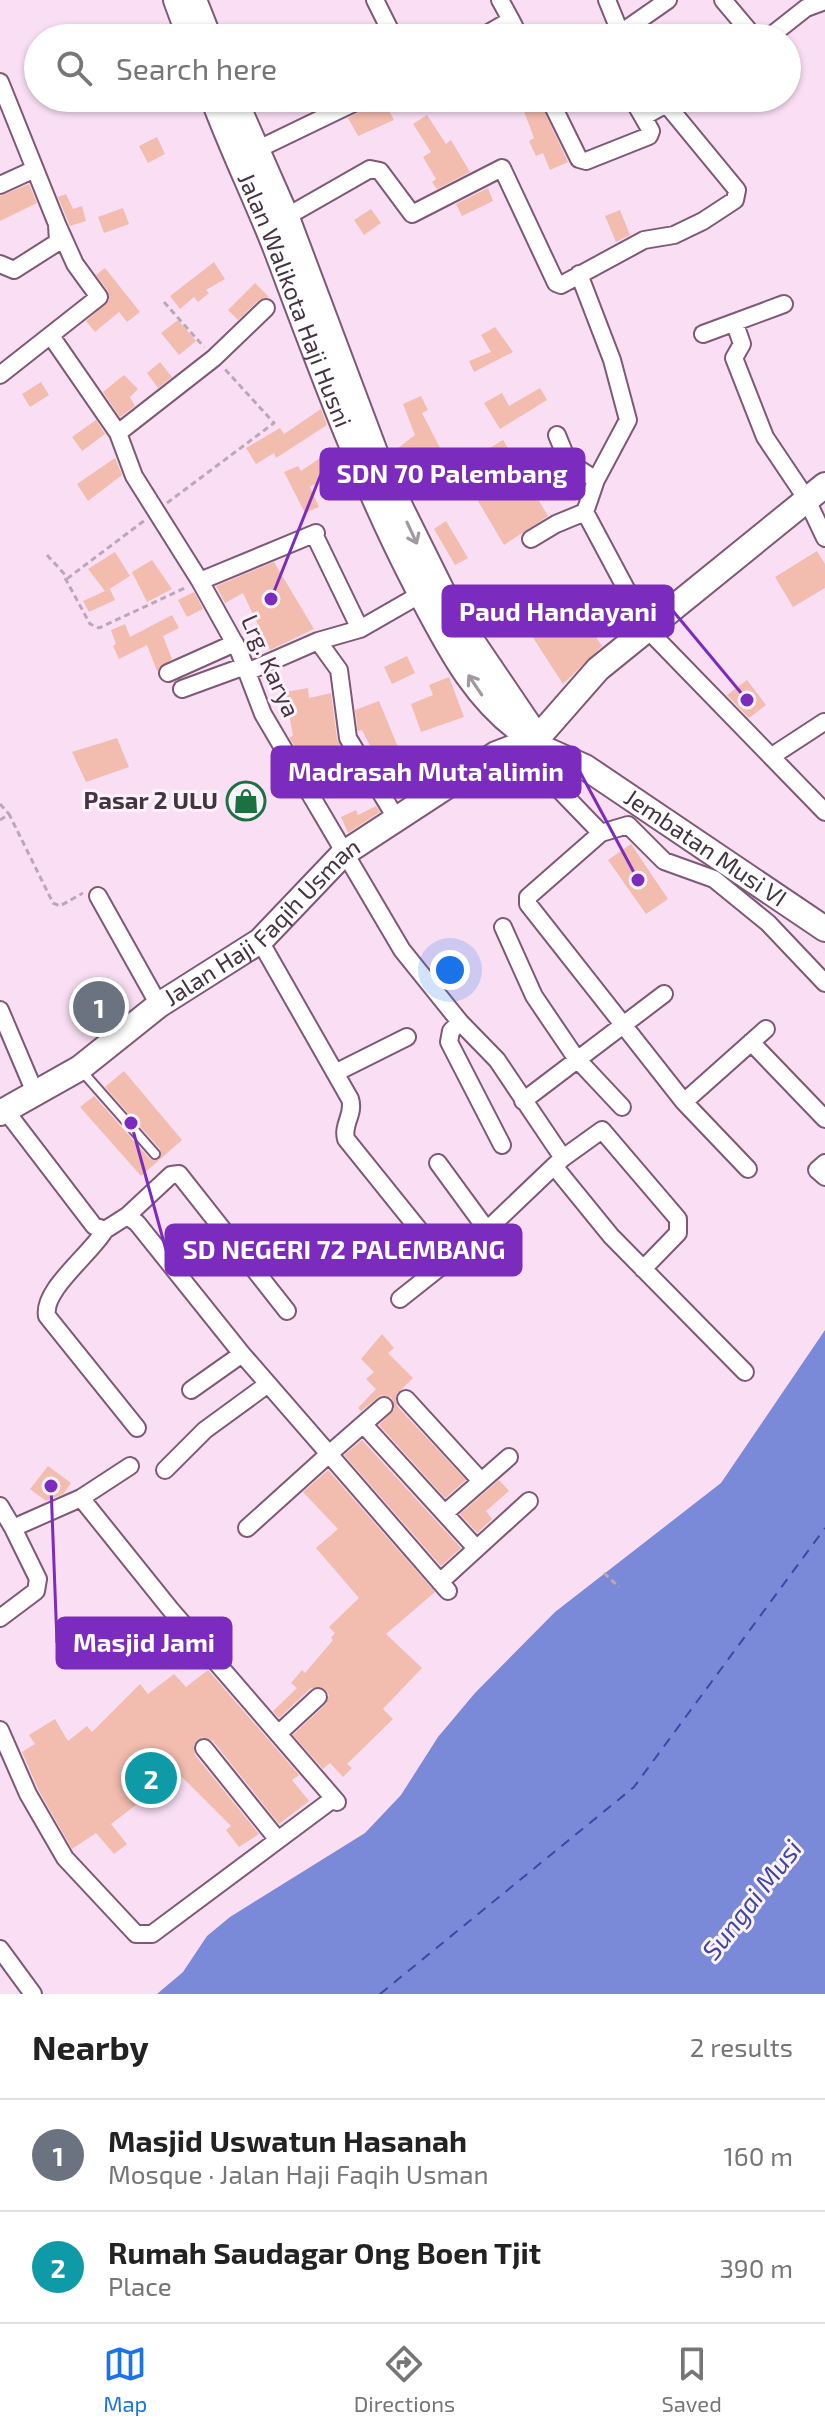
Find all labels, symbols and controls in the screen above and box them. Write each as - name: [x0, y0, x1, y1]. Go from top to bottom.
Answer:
- search box: [24, 24, 801, 112]
- icon: search: [52, 46, 96, 90]
- text: Search here: [116, 50, 277, 86]
- street label: Jalan Walikota Haji Husni: [233, 168, 359, 431]
- callout: SDN 70 Palembang: [321, 449, 584, 499]
- text: SDN 70 Palembang: [337, 457, 568, 488]
- one-way arrow: [405, 520, 420, 544]
- callout: Paud Handayani: [443, 586, 673, 636]
- text: Paud Handayani: [459, 595, 657, 627]
- street label: Lrg. Karya: [236, 610, 307, 721]
- one-way arrow: [467, 674, 483, 697]
- callout: Madrasah Muta'alimin: [272, 747, 580, 797]
- text: Madrasah Muta'alimin: [288, 755, 564, 786]
- shop icon: Pasar 2 ULU: [225, 780, 267, 822]
- street label: Jembatan Musi VI: [619, 782, 793, 912]
- place label: Pasar 2 ULU: [84, 785, 218, 814]
- street label: Jalan Haji Faqih Usman: [158, 831, 365, 1011]
- your location: [430, 950, 470, 990]
- pin: 1: [73, 977, 125, 1037]
- callout: SD NEGERI 72 PALEMBANG: [166, 1225, 521, 1275]
- text: SD NEGERI 72 PALEMBANG: [183, 1233, 505, 1264]
- callout: Masjid Jami: [57, 1618, 231, 1668]
- text: Masjid Jami: [73, 1626, 215, 1657]
- pin: 2: [125, 1748, 177, 1808]
- water label: Sungai Musi: [694, 1833, 807, 1965]
- text: Nearby: [32, 2026, 149, 2067]
- text: 2 results: [690, 2031, 793, 2062]
- text: Masjid Uswatun Hasanah: [108, 2122, 467, 2158]
- text: 1: [52, 2140, 64, 2171]
- text: 160 m: [724, 2140, 793, 2171]
- text: Mosque · Jalan Haji Faqih Usman: [108, 2158, 489, 2189]
- text: Rumah Saudagar Ong Boen Tjit: [108, 2234, 541, 2270]
- text: 2: [50, 2252, 66, 2283]
- text: 390 m: [719, 2252, 793, 2283]
- text: Place: [108, 2270, 172, 2301]
- tab: Map: [103, 2342, 147, 2416]
- tab: Directions: [354, 2342, 455, 2416]
- tab: Saved: [661, 2342, 722, 2416]

